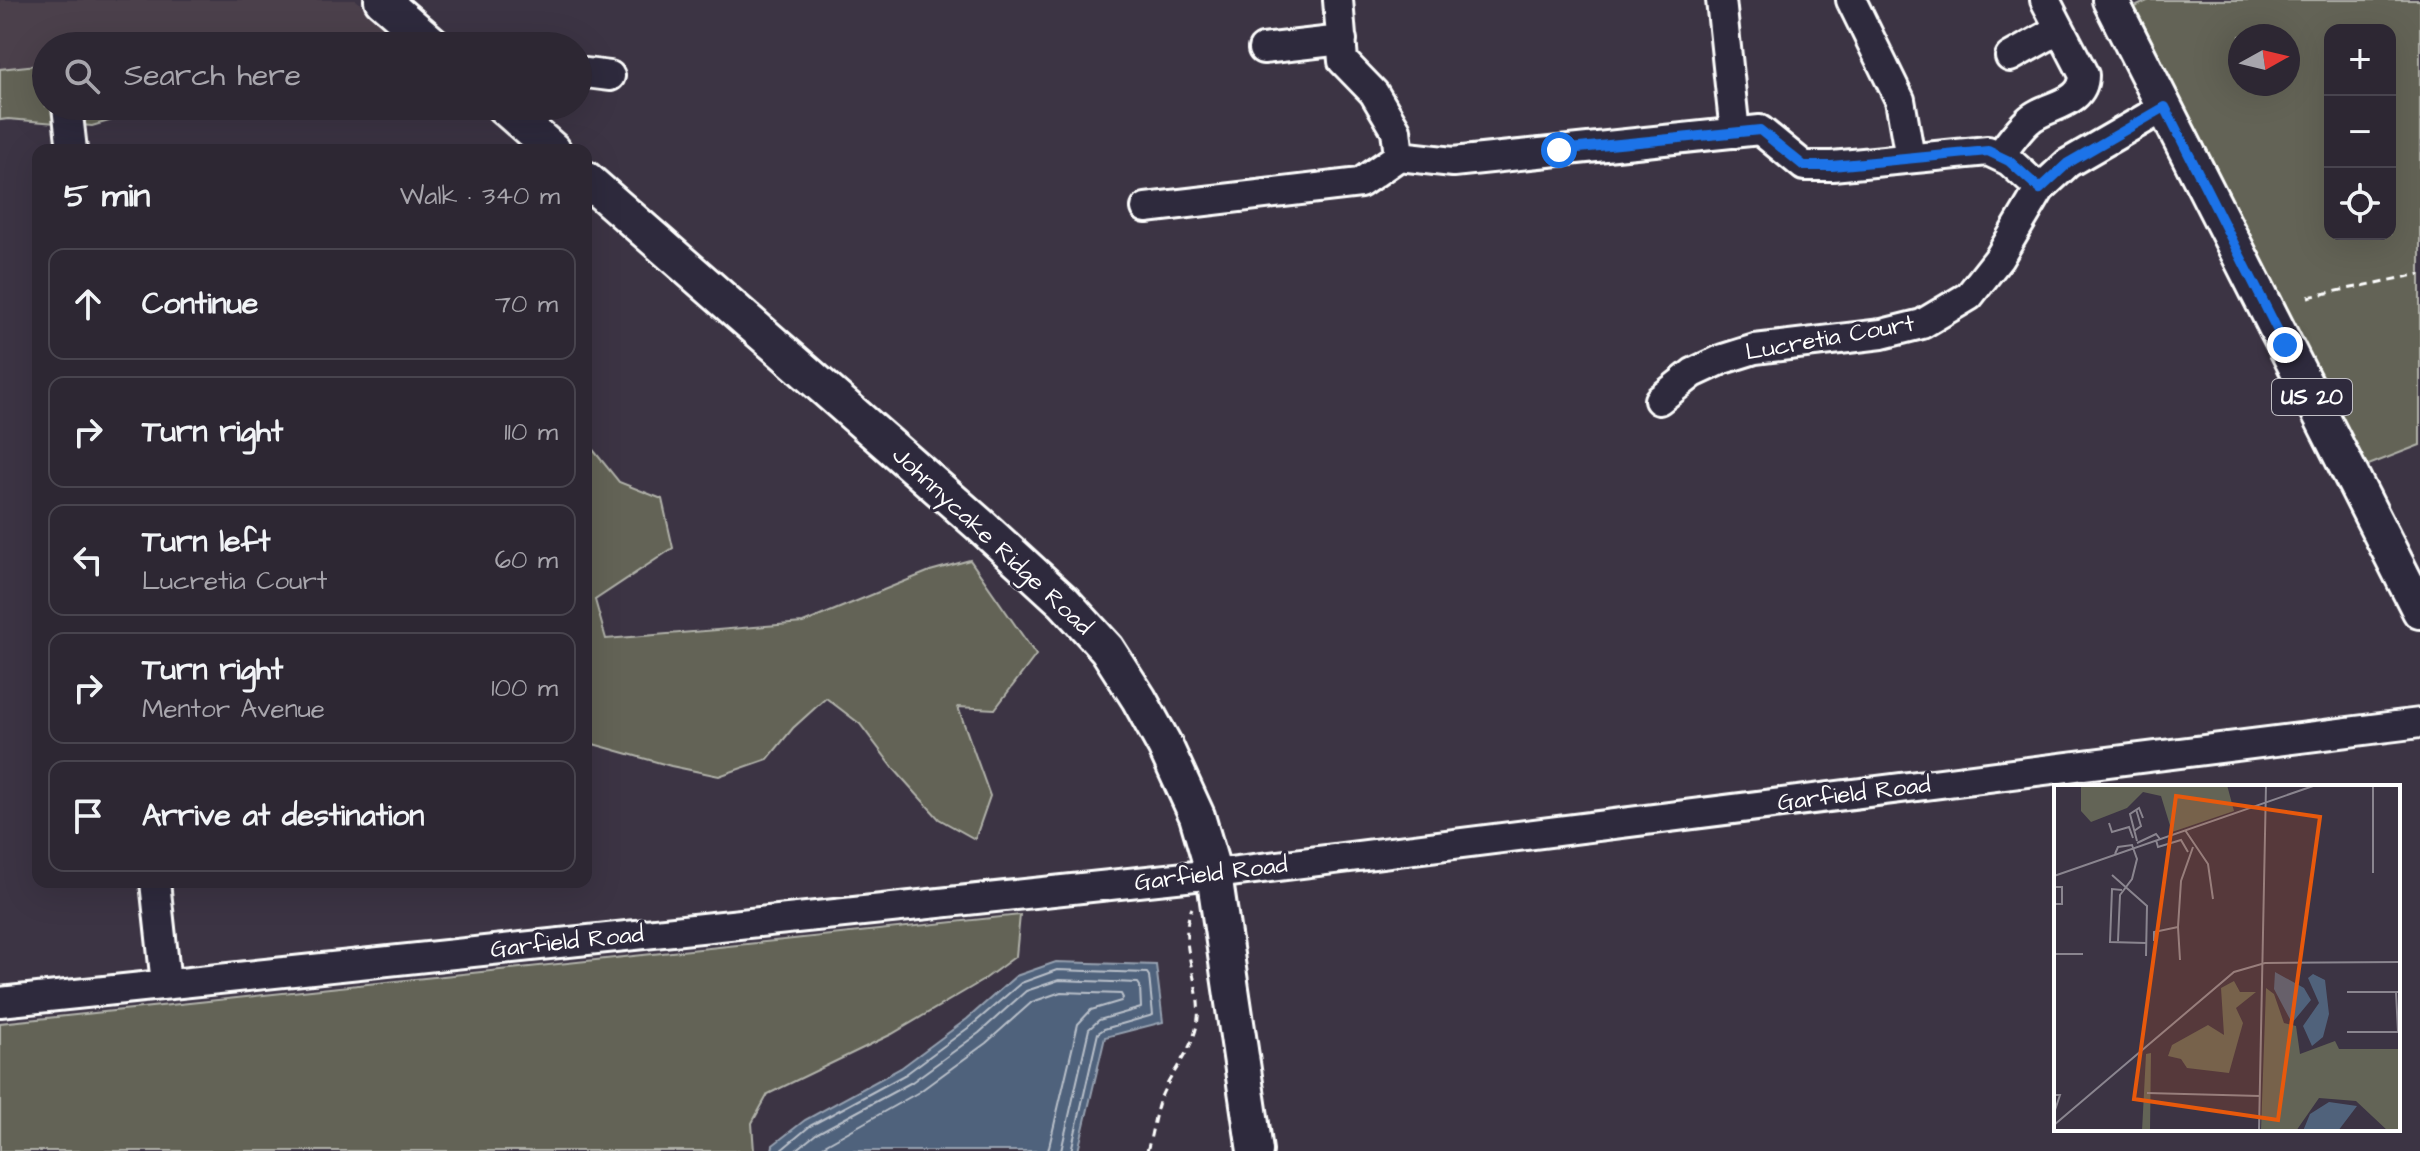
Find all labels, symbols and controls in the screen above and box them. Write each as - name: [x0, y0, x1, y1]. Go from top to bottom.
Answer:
- north arrow: [2228, 24, 2300, 96]
- map controls: [2324, 24, 2396, 240]
- button: +: [2324, 24, 2396, 96]
- search box: [32, 32, 592, 120]
- icon: search: [60, 54, 104, 98]
- text: Search here: [124, 55, 301, 97]
- button: −: [2324, 96, 2396, 168]
- route start: [1541, 132, 1577, 168]
- button: locate: [2324, 168, 2396, 240]
- text: 5 min: [64, 172, 150, 220]
- text: Walk · 340 m: [400, 178, 560, 214]
- icon: ahead: [66, 282, 110, 326]
- text: Continue: [142, 283, 258, 325]
- text: 70 m: [495, 286, 558, 322]
- street label: Lucretia Court: [1743, 306, 1917, 370]
- route end: [2267, 327, 2303, 363]
- road number: US 20: [2272, 379, 2352, 415]
- icon: right: [66, 410, 110, 454]
- text: Turn right: [142, 411, 283, 453]
- text: 110 m: [504, 414, 558, 450]
- street label: Johnnycake Ridge Road: [883, 439, 1100, 644]
- text: Turn left: [142, 521, 270, 563]
- icon: left: [66, 538, 110, 582]
- text: 60 m: [495, 542, 558, 578]
- text: Lucretia Court: [142, 563, 327, 599]
- text: Turn right: [142, 649, 283, 691]
- icon: right: [66, 666, 110, 710]
- text: 100 m: [491, 670, 558, 706]
- text: Mentor Avenue: [142, 691, 325, 727]
- street label: Garfield Road: [1776, 768, 1932, 820]
- inset map: [2054, 785, 2400, 1131]
- icon: arrive: [66, 794, 110, 838]
- text: Arrive at destination: [142, 795, 424, 837]
- street label: Garfield Road: [1133, 848, 1289, 900]
- street label: Garfield Road: [489, 917, 645, 967]

